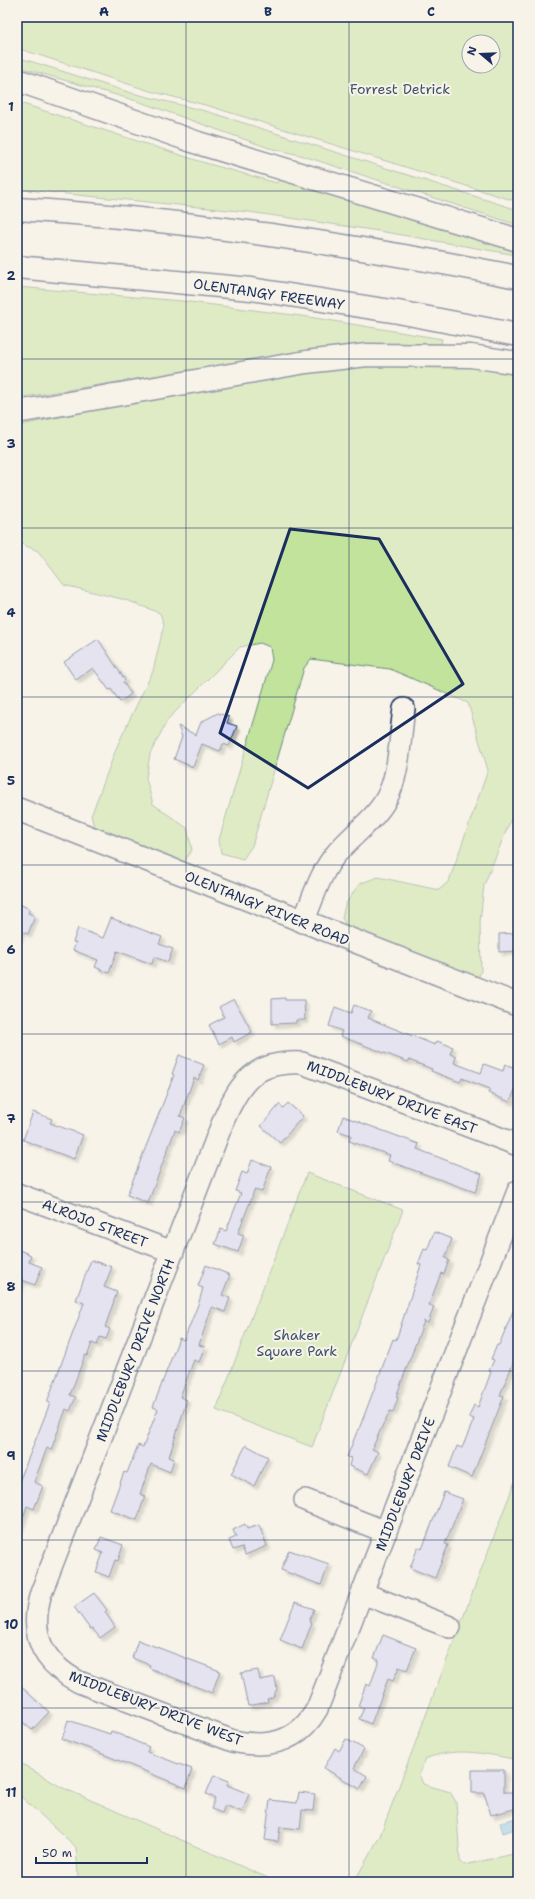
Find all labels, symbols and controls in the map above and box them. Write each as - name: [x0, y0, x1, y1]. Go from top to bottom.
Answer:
- text: A: [99, 3, 109, 20]
- text: B: [264, 3, 272, 20]
- text: C: [427, 3, 435, 20]
- north arrow: [461, 34, 501, 74]
- text: N: [464, 44, 481, 57]
- park label: Forrest Detrick: [350, 80, 450, 98]
- text: 1: [8, 98, 14, 115]
- text: 2: [6, 267, 16, 284]
- street label: OLENTANGY FREEWAY: [192, 274, 346, 314]
- text: 3: [6, 435, 16, 452]
- text: 4: [6, 604, 16, 621]
- text: 5: [7, 772, 15, 789]
- street label: OLENTANGY RIVER ROAD: [182, 867, 352, 949]
- text: 6: [6, 941, 16, 958]
- street label: MIDDLEBURY DRIVE EAST: [304, 1056, 480, 1138]
- text: 7: [6, 1110, 16, 1127]
- street label: ALROJO STREET: [40, 1195, 151, 1252]
- street label: MIDDLEBURY DRIVE NORTH: [92, 1256, 178, 1444]
- text: 8: [6, 1278, 16, 1295]
- park label: Shaker Square Park: [257, 1326, 337, 1360]
- street label: MIDDLEBURY DRIVE: [371, 1414, 439, 1553]
- text: 9: [6, 1447, 16, 1464]
- text: 10: [4, 1616, 18, 1633]
- street label: MIDDLEBURY DRIVE WEST: [67, 1667, 246, 1750]
- text: 11: [5, 1784, 17, 1801]
- scale bar: [36, 1839, 147, 1865]
- text: 50 m: [42, 1845, 72, 1861]

